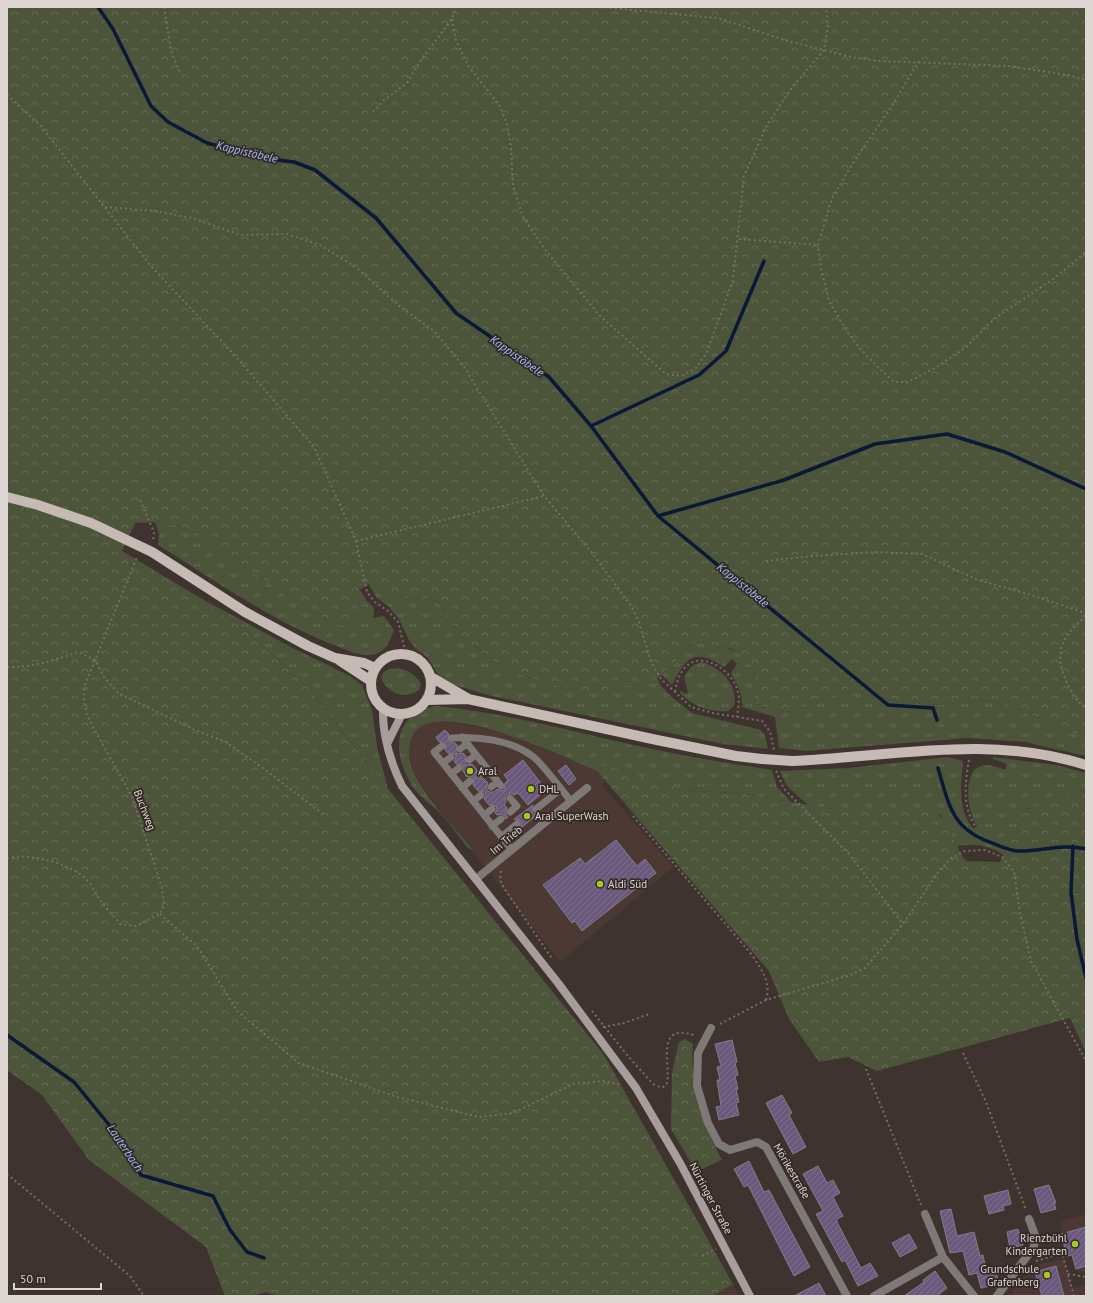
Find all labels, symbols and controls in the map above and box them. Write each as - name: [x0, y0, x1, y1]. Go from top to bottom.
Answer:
- water label: Kappistöbele: [215, 137, 280, 166]
- water label: Kappistöbele: [487, 331, 548, 380]
- water label: Kappistöbele: [714, 559, 773, 610]
- place label: Aral: [478, 764, 498, 778]
- marker: Aral: [465, 766, 475, 776]
- place label: DHL: [539, 782, 560, 796]
- marker: DHL: [526, 784, 536, 794]
- street label: Buchweg: [131, 788, 159, 833]
- place label: Aral SuperWash: [535, 809, 609, 823]
- marker: Aral SuperWash: [522, 811, 532, 821]
- street label: Im Trieb: [487, 822, 525, 858]
- place label: Aldi Süd: [608, 877, 647, 891]
- marker: Aldi Süd: [595, 879, 605, 889]
- water label: Lauterbach: [104, 1121, 147, 1174]
- street label: Mörikestraße: [771, 1141, 814, 1202]
- street label: Nürtinger Straße: [686, 1160, 736, 1237]
- place label: Rienzbühl Kindergarten: [1005, 1231, 1068, 1258]
- marker: Rienzbühl Kindergarten: [1070, 1239, 1080, 1249]
- place label: Grundschule Grafenberg: [980, 1262, 1039, 1289]
- scale bar: [14, 1265, 101, 1291]
- marker: Grundschule Grafenberg: [1042, 1270, 1052, 1280]
- text: 50 m: [20, 1271, 46, 1286]

